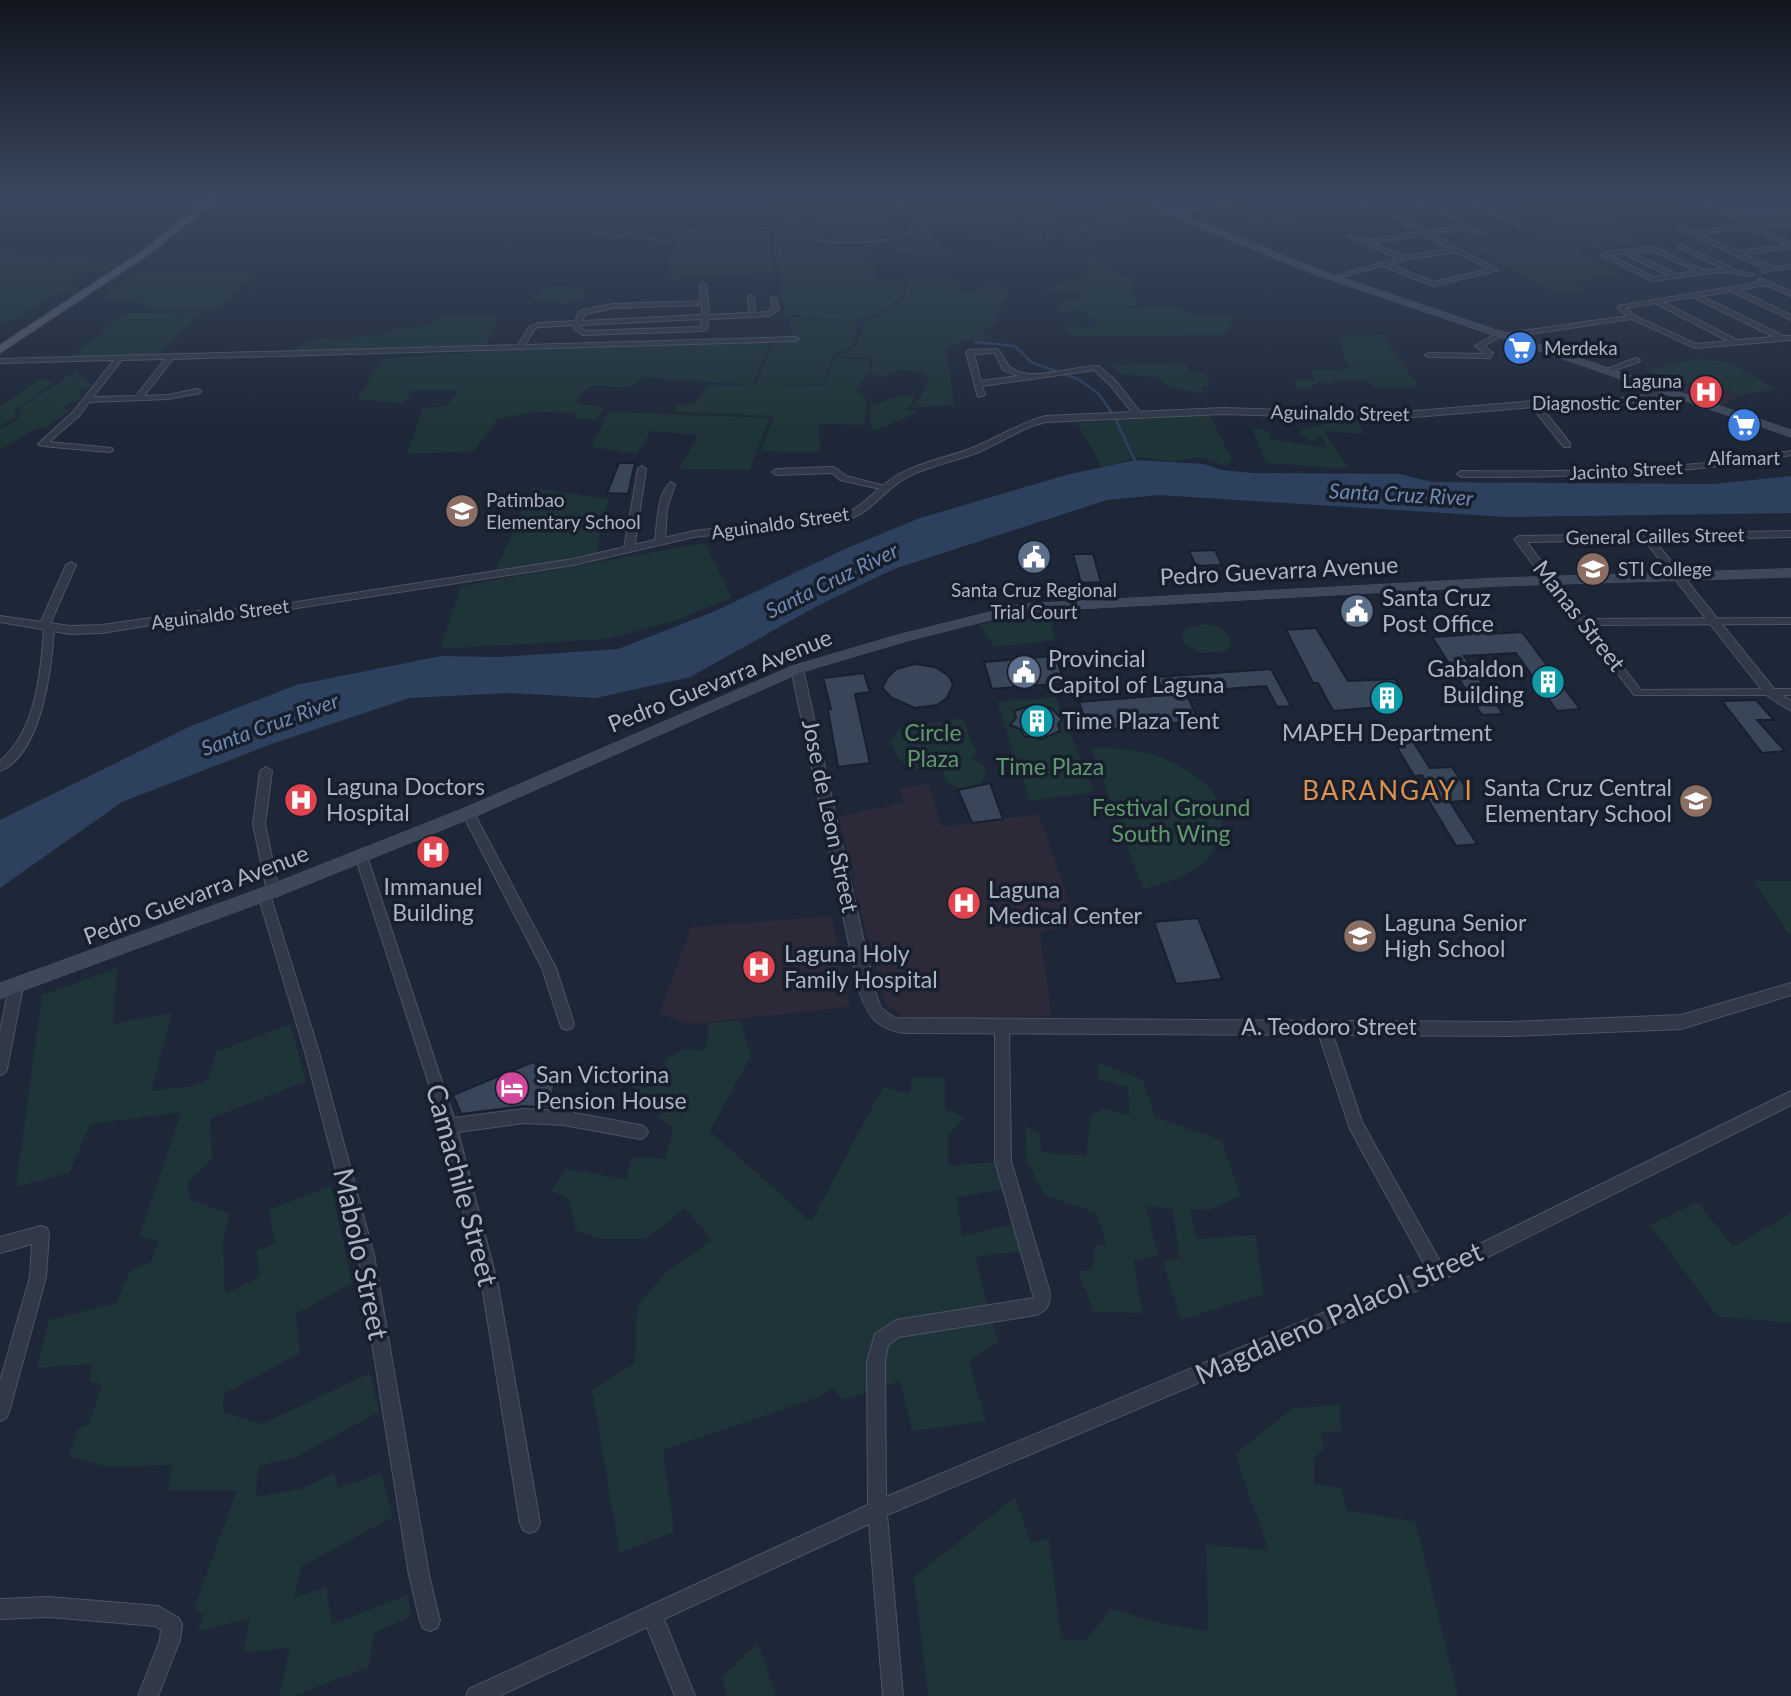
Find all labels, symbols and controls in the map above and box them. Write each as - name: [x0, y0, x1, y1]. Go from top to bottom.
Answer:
- supermarket icon: Merdeka: [1501, 329, 1539, 367]
- place label: Merdeka: [1544, 336, 1618, 359]
- place label: Laguna Diagnostic Center: [1532, 369, 1682, 414]
- hospital icon: Laguna Diagnostic Center: [1687, 373, 1725, 411]
- street label: Aguinaldo Street: [1270, 400, 1410, 425]
- supermarket icon: Alfamart: [1725, 406, 1763, 444]
- place label: Alfamart: [1708, 446, 1780, 469]
- street label: Jacinto Street: [1569, 455, 1683, 484]
- water label: Santa Cruz River: [1328, 477, 1475, 510]
- place label: Patimbao Elementary School: [486, 488, 641, 533]
- school or university icon: Patimbao Elementary School: [443, 492, 481, 530]
- street label: Aguinaldo Street: [710, 501, 850, 544]
- street label: General Cailles Street: [1565, 522, 1745, 549]
- water label: Santa Cruz River: [761, 536, 902, 623]
- public building icon: Santa Cruz Regional Trial Court: [1015, 538, 1053, 576]
- street label: Pedro Guevarra Avenue: [1159, 550, 1399, 590]
- school or university icon: STI College: [1574, 550, 1612, 588]
- street label: Manas Street: [1528, 554, 1632, 677]
- place label: STI College: [1618, 557, 1712, 580]
- place label: Santa Cruz Regional Trial Court: [951, 578, 1117, 623]
- place label: Santa Cruz Post Office: [1382, 583, 1494, 637]
- public building icon: Santa Cruz Post Office: [1338, 592, 1376, 630]
- street label: Aguinaldo Street: [150, 594, 290, 633]
- street label: Pedro Guevarra Avenue: [604, 622, 836, 738]
- place label: Provincial Capitol of Laguna: [1048, 644, 1224, 698]
- public building icon: Provincial Capitol of Laguna: [1005, 653, 1043, 691]
- place label: Gabaldon Building: [1427, 654, 1524, 708]
- building icon: Gabaldon Building: [1529, 663, 1567, 701]
- building icon: MAPEH Department: [1368, 679, 1406, 717]
- water label: Santa Cruz River: [197, 687, 342, 760]
- building icon: Time Plaza Tent: [1018, 702, 1056, 740]
- place label: Time Plaza Tent: [1062, 706, 1220, 734]
- street label: Jose de Leon Street: [797, 717, 865, 916]
- park label: Circle Plaza: [904, 718, 962, 772]
- place label: MAPEH Department: [1282, 718, 1493, 746]
- park label: Time Plaza: [996, 752, 1104, 780]
- place label: Laguna Doctors Hospital: [326, 772, 485, 826]
- place label: Santa Cruz Central Elementary School: [1484, 773, 1672, 827]
- district label: BARANGAY I: [1302, 774, 1474, 806]
- hospital icon: Laguna Doctors Hospital: [282, 781, 320, 819]
- school or university icon: Santa Cruz Central Elementary School: [1677, 782, 1715, 820]
- park label: Festival Ground South Wing: [1092, 793, 1250, 847]
- hospital icon: Immanuel Building: [414, 833, 452, 871]
- street label: Pedro Guevarra Avenue: [79, 838, 312, 950]
- place label: Immanuel Building: [384, 872, 482, 926]
- place label: Laguna Medical Center: [988, 875, 1143, 929]
- hospital icon: Laguna Medical Center: [945, 884, 983, 922]
- place label: Laguna Senior High School: [1384, 908, 1527, 962]
- school or university icon: Laguna Senior High School: [1341, 917, 1379, 955]
- place label: Laguna Holy Family Hospital: [784, 939, 938, 993]
- hospital icon: Laguna Holy Family Hospital: [740, 948, 778, 986]
- street label: A. Teodoro Street: [1241, 1012, 1417, 1040]
- place label: San Victorina Pension House: [536, 1060, 687, 1114]
- hotel icon: San Victorina Pension House: [493, 1069, 531, 1107]
- street label: Camachile Street: [420, 1080, 506, 1289]
- street label: Mabolo Street: [327, 1165, 397, 1343]
- street label: Magdaleno Palacol Street: [1190, 1233, 1487, 1391]

